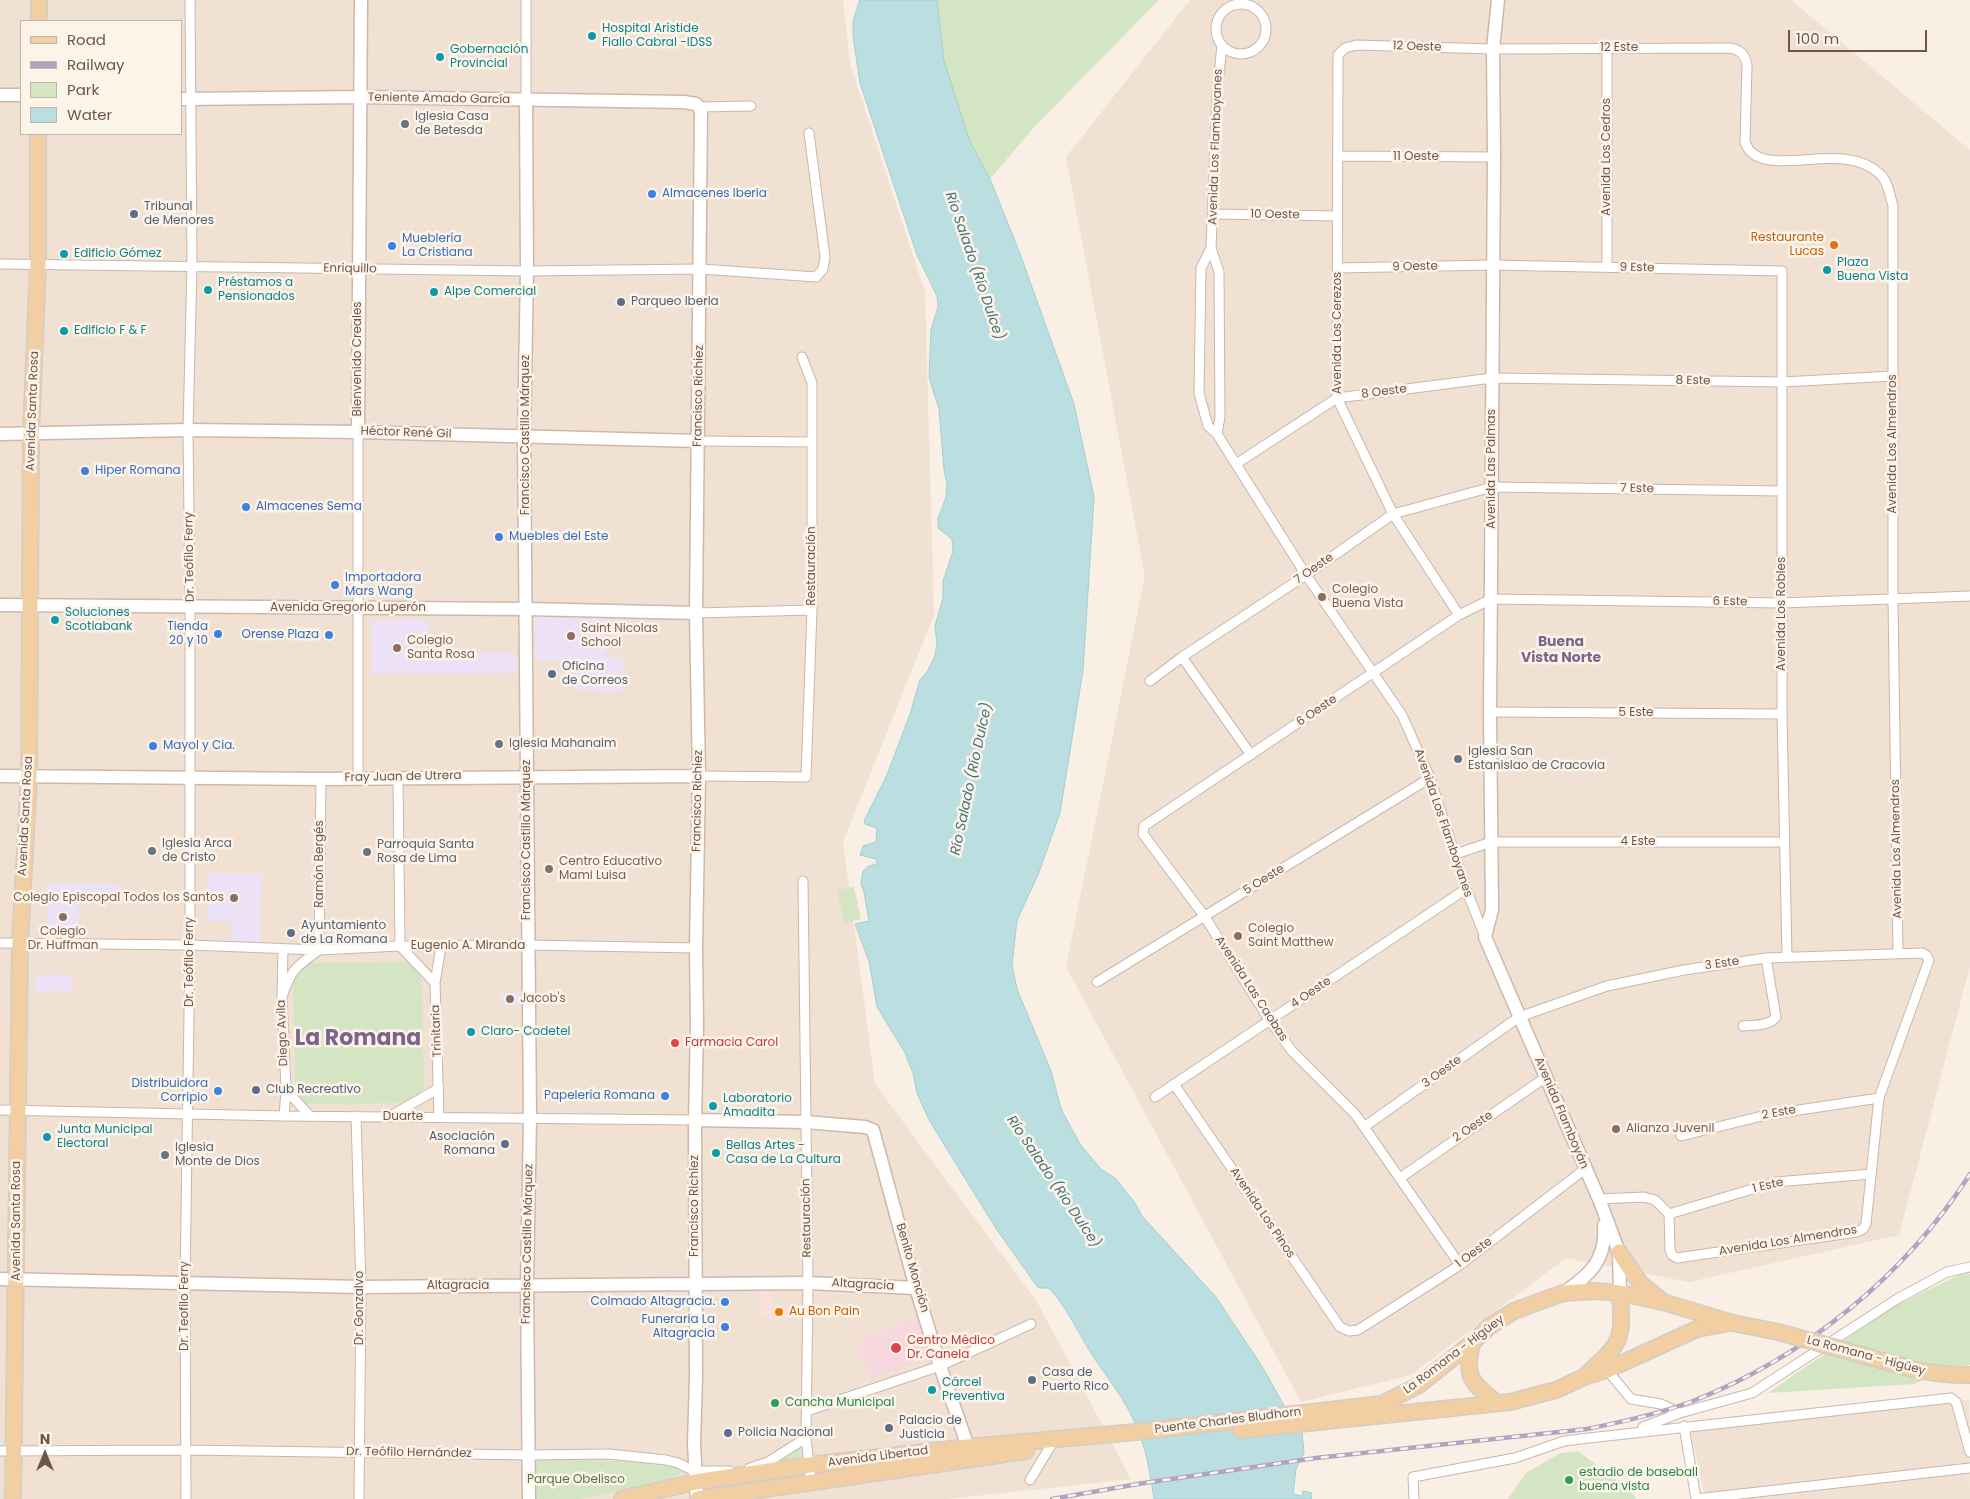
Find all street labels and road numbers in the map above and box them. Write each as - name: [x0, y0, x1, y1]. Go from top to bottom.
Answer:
- street label: 12 Oeste: [1392, 39, 1442, 55]
- street label: 12 Este: [1600, 41, 1638, 55]
- street label: Avenida Los Flamboyanes: [1206, 69, 1226, 225]
- street label: Teniente Amado García: [368, 91, 510, 107]
- street label: Avenida Los Cedros: [1600, 98, 1614, 216]
- street label: 11 Oeste: [1393, 150, 1439, 164]
- street label: 10 Oeste: [1250, 207, 1300, 223]
- street label: 9 Oeste: [1392, 259, 1438, 275]
- street label: 9 Este: [1619, 260, 1655, 276]
- street label: Enriquillo: [323, 261, 377, 277]
- street label: Avenida Los Cerezos: [1331, 272, 1345, 394]
- street label: Bienvenido Creales: [351, 301, 365, 417]
- street label: Francisco Richiez: [691, 345, 707, 447]
- street label: Avenida Santa Rosa: [24, 351, 42, 471]
- street label: Francisco Castillo Márquez: [519, 355, 533, 515]
- street label: 8 Este: [1675, 373, 1711, 389]
- street label: Avenida Los Almendros: [1886, 374, 1900, 514]
- street label: 8 Oeste: [1360, 382, 1408, 402]
- street label: Avenida Las Palmas: [1485, 409, 1499, 529]
- street label: Héctor René Gil: [360, 424, 452, 442]
- street label: 7 Este: [1620, 482, 1654, 496]
- street label: Dr. Teófilo Ferry: [182, 512, 198, 602]
- street label: Restauración: [805, 526, 819, 606]
- street label: 7 Oeste: [1292, 550, 1336, 588]
- street label: Avenida Los Robles: [1775, 557, 1789, 671]
- street label: 6 Este: [1712, 594, 1748, 610]
- street label: Avenida Gregorio Luperón: [270, 601, 426, 615]
- street label: 6 Oeste: [1294, 692, 1340, 730]
- street label: 5 Este: [1619, 706, 1653, 720]
- street label: Avenida Los Flamboyanes: [1411, 747, 1475, 899]
- street label: Francisco Richiez: [690, 750, 706, 852]
- street label: Avenida Santa Rosa: [16, 756, 36, 876]
- street label: Francisco Castillo Márquez: [520, 760, 534, 920]
- street label: Fray Juan de Utrera: [344, 769, 462, 785]
- street label: Avenida Los Almendros: [1889, 779, 1905, 919]
- street label: Ramón Bergés: [313, 820, 327, 908]
- street label: 4 Este: [1621, 835, 1655, 849]
- street label: 5 Oeste: [1241, 862, 1287, 898]
- street label: Dr. Teófilo Ferry: [183, 917, 197, 1007]
- street label: Avenida Las Caobas: [1212, 934, 1290, 1044]
- street label: Eugenio A. Miranda: [411, 939, 525, 953]
- street label: 3 Este: [1704, 954, 1740, 974]
- street label: 4 Oeste: [1288, 974, 1334, 1012]
- street label: Diego Avila: [275, 999, 291, 1067]
- street label: Trinitaria: [429, 1004, 445, 1058]
- street label: 3 Oeste: [1419, 1053, 1465, 1091]
- street label: Avenida Flamboyán: [1531, 1055, 1591, 1171]
- street label: 2 Este: [1761, 1103, 1797, 1123]
- street label: 2 Oeste: [1450, 1108, 1496, 1146]
- street label: Duarte: [383, 1110, 423, 1124]
- street label: Francisco Richiez: [688, 1155, 702, 1257]
- street label: Avenida Santa Rosa: [10, 1161, 24, 1281]
- street label: Francisco Castillo Márquez: [519, 1164, 537, 1324]
- street label: Avenida Los Pinos: [1226, 1165, 1298, 1261]
- street label: 1 Este: [1751, 1175, 1785, 1197]
- street label: Restauración: [799, 1178, 815, 1258]
- street label: Benito Monción: [892, 1222, 932, 1314]
- street label: Avenida Los Almendros: [1718, 1223, 1858, 1259]
- street label: 1 Oeste: [1453, 1235, 1495, 1271]
- street label: Dr. Teofilo Ferry: [178, 1261, 192, 1351]
- street label: Dr. Gonzalvo: [353, 1271, 367, 1345]
- street label: Altagracia: [831, 1276, 895, 1294]
- street label: Altagracia: [427, 1279, 489, 1293]
- street label: La Romana - Higüey: [1401, 1313, 1507, 1397]
- street label: La Romana - Higüey: [1805, 1333, 1927, 1379]
- street label: Puente Charles Bludhorn: [1154, 1405, 1302, 1437]
- street label: Avenida Libertad: [827, 1444, 929, 1470]
- street label: Dr. Teófilo Hernández: [346, 1445, 472, 1461]

